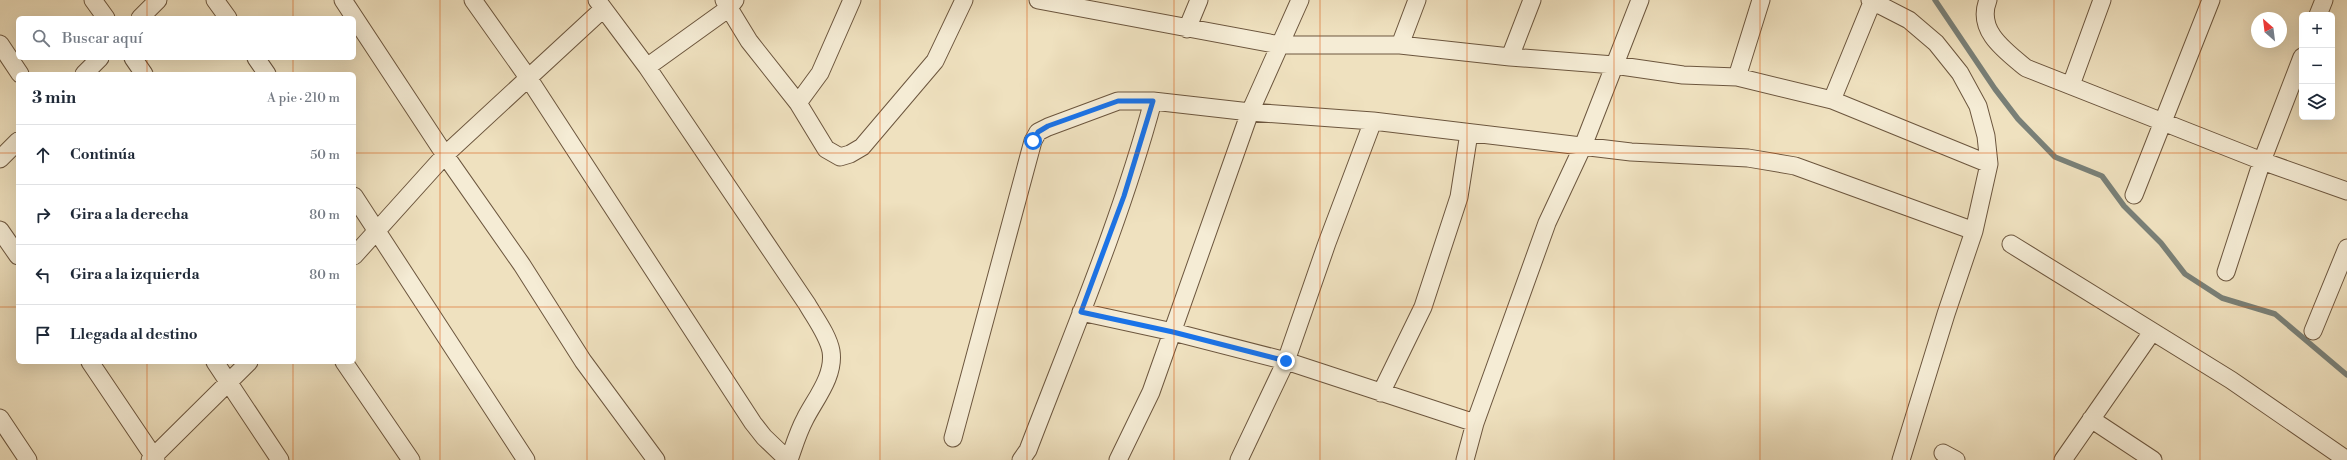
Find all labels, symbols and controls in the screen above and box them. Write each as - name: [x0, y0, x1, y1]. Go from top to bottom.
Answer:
- north arrow: [2251, 12, 2287, 48]
- map controls: [2299, 12, 2335, 120]
- button: +: [2299, 12, 2335, 48]
- search box: [16, 16, 356, 60]
- icon: search: [30, 27, 52, 49]
- text: Buscar aquí: [62, 29, 143, 48]
- button: −: [2299, 48, 2335, 84]
- button: layers: [2299, 84, 2335, 120]
- text: 3 min: [32, 87, 76, 109]
- text: A pie · 210 m: [267, 90, 340, 106]
- route start: [1024, 132, 1042, 150]
- icon: ahead: [32, 144, 54, 166]
- text: Continúa: [70, 145, 135, 164]
- text: 50 m: [310, 147, 340, 163]
- icon: right: [32, 204, 54, 226]
- text: Gira a la derecha: [70, 205, 189, 224]
- text: 80 m: [309, 207, 340, 223]
- icon: left: [32, 264, 54, 286]
- text: Gira a la izquierda: [70, 265, 200, 284]
- text: 80 m: [309, 267, 340, 283]
- icon: arrive: [32, 324, 54, 346]
- text: Llegada al destino: [70, 325, 198, 344]
- route end: [1277, 352, 1295, 370]

